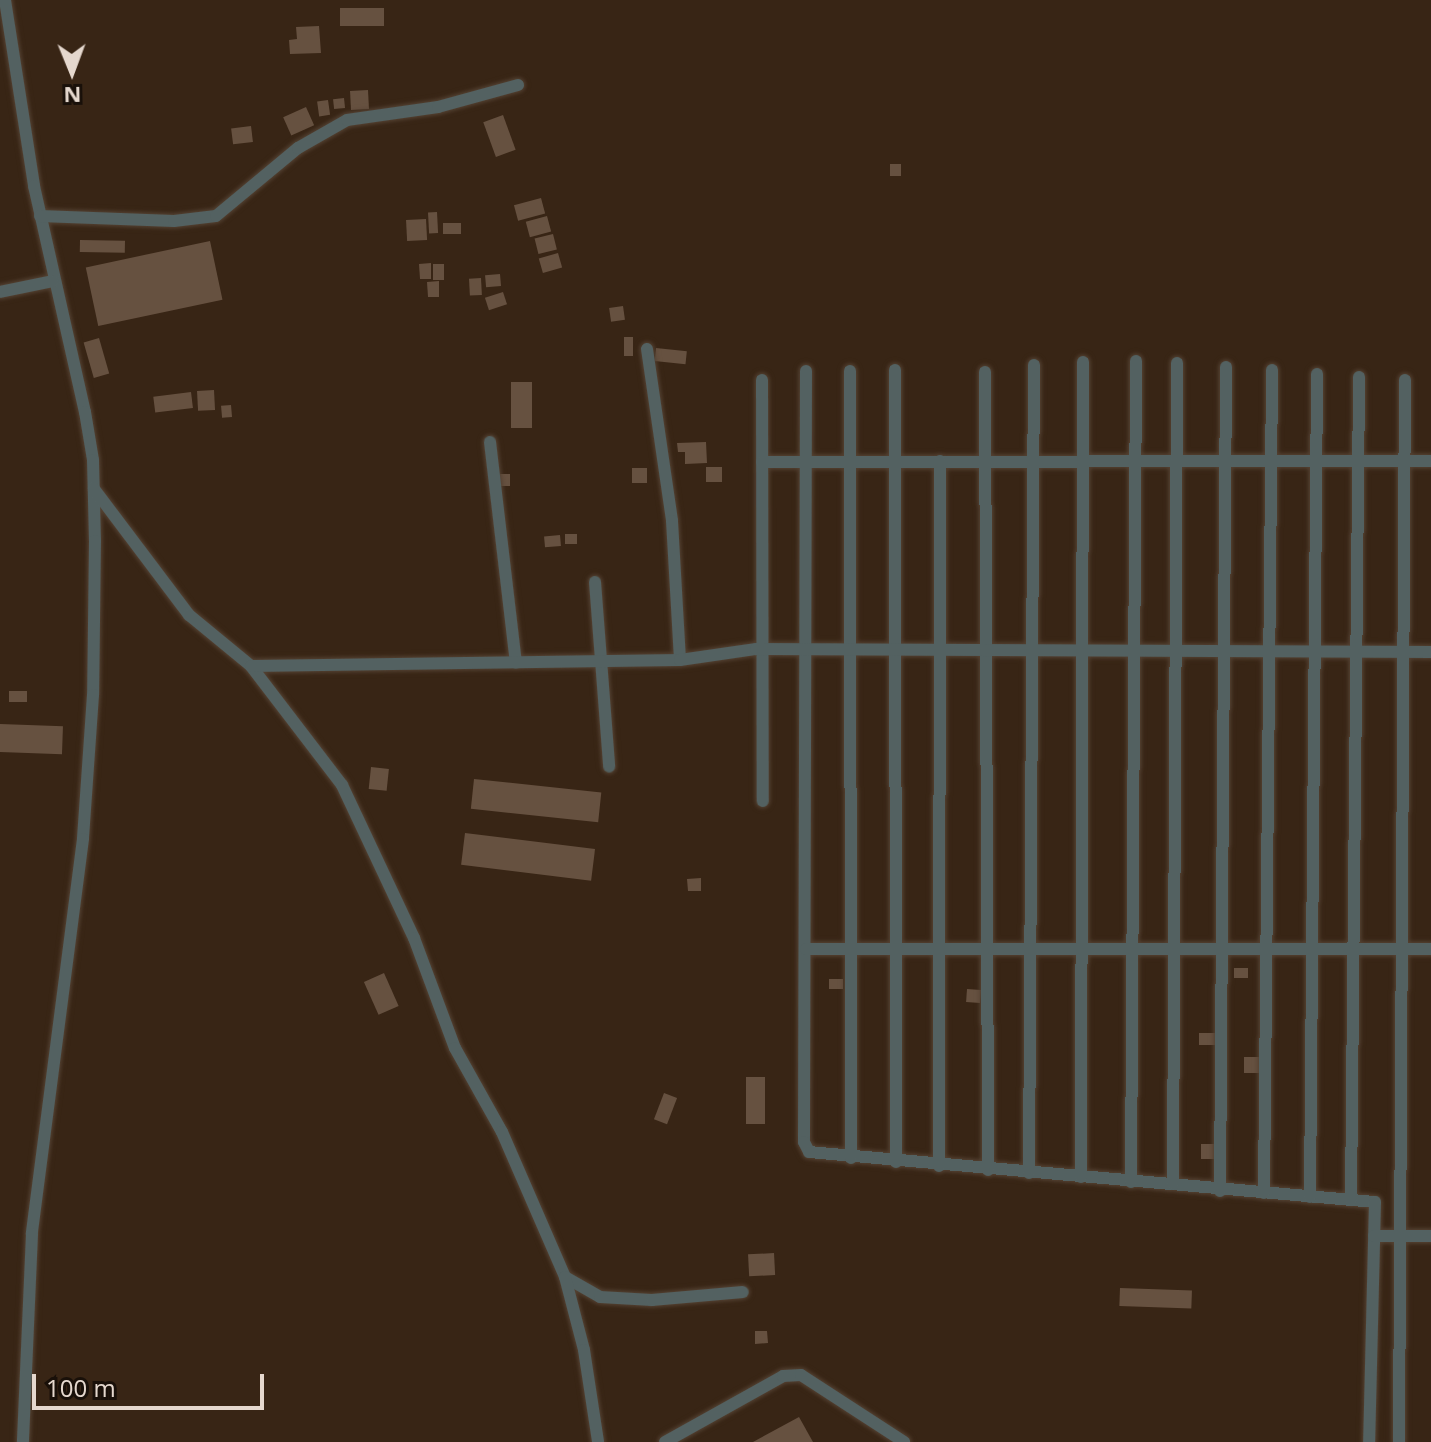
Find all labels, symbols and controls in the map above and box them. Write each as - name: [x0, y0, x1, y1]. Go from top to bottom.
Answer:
- north arrow: [32, 32, 112, 112]
- text: N: [63, 81, 82, 111]
- scale bar: [36, 1358, 268, 1408]
- text: 100 m: [46, 1371, 116, 1404]

